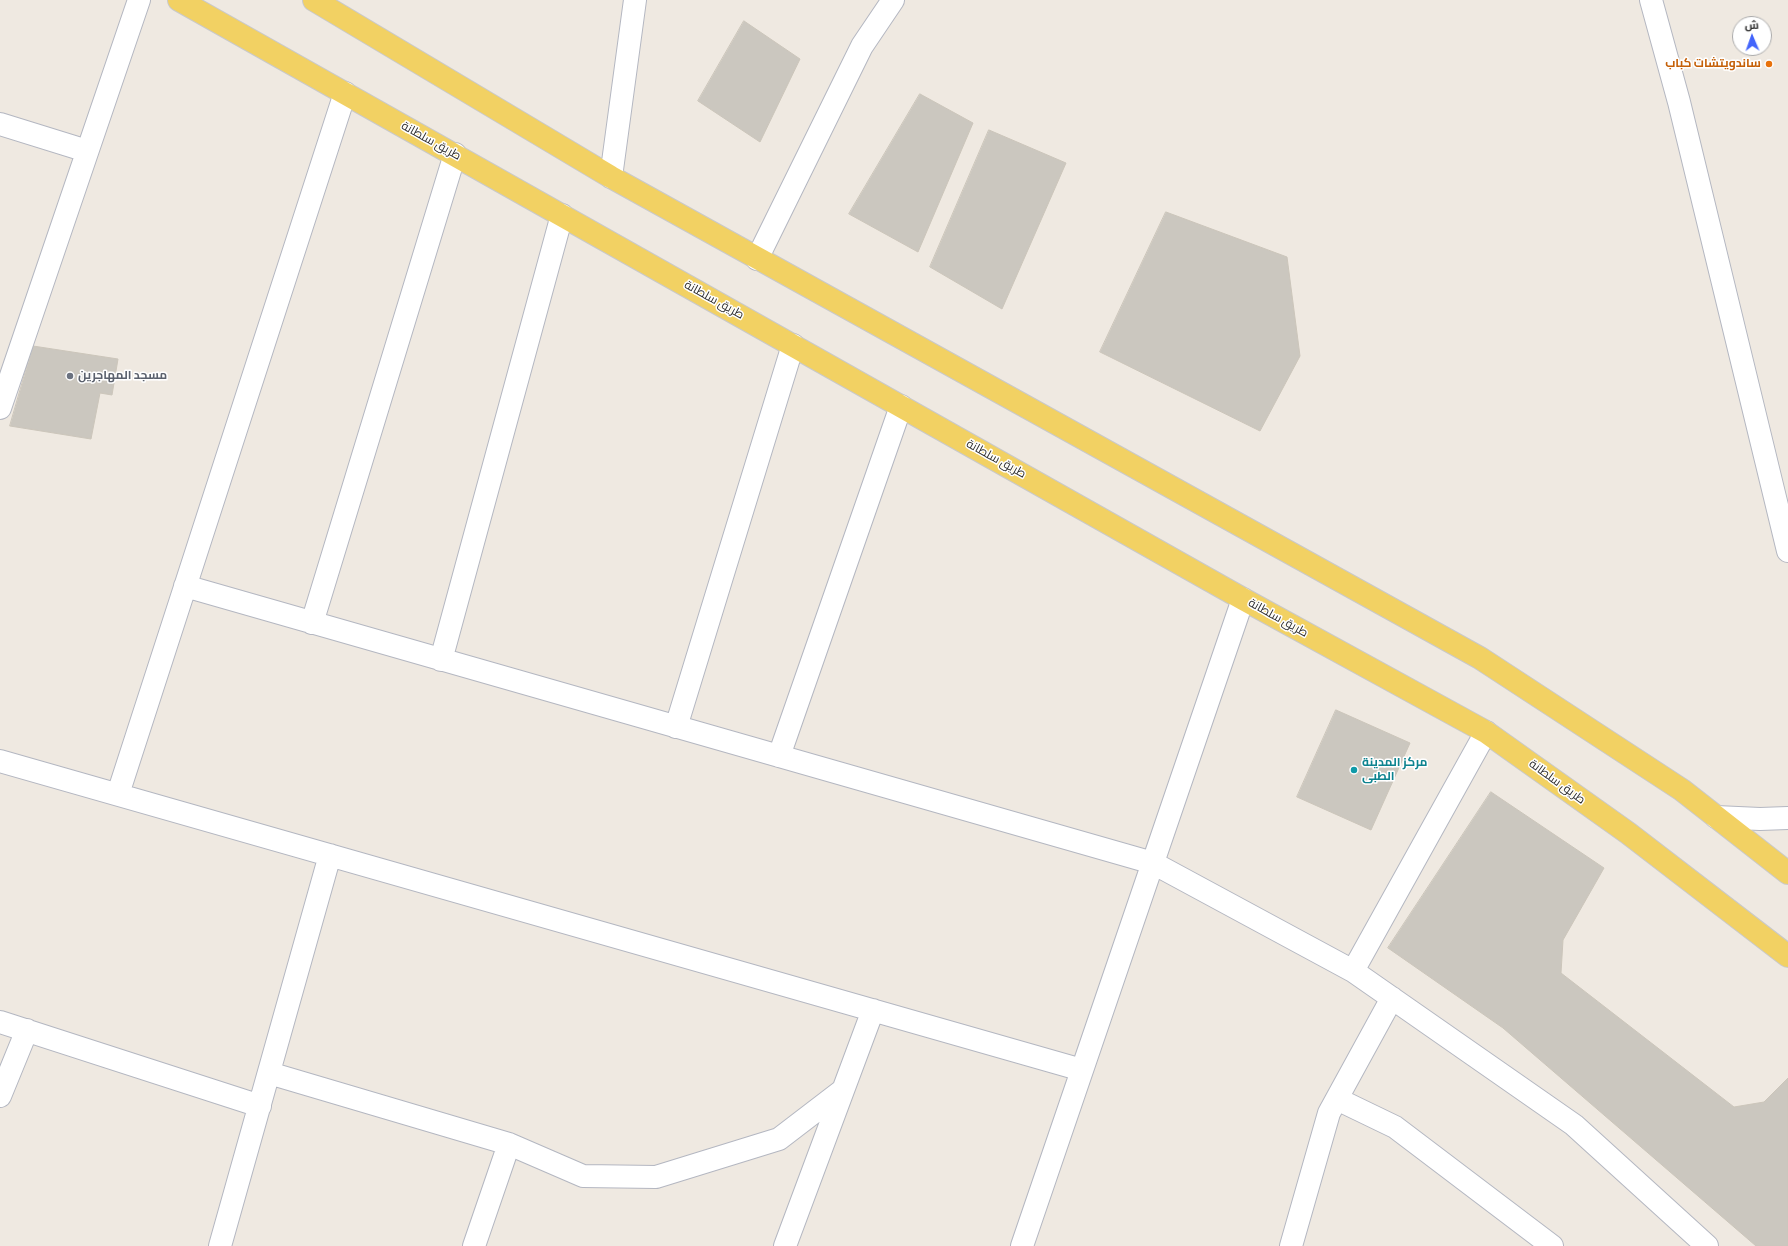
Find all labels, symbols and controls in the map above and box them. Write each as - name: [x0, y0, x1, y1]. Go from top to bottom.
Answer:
- north arrow: [1732, 16, 1772, 56]
- text: ش: [1744, 17, 1759, 32]
- place label: ساندويتشات كباب: [1665, 57, 1761, 71]
- marker: ساندويتشات كباب: [1764, 59, 1774, 69]
- street label: طريق سلطانة: [399, 119, 463, 163]
- street label: طريق سلطانة: [682, 278, 746, 322]
- place label: مسجد المهاجرين: [78, 369, 167, 383]
- marker: مسجد المهاجرين: [65, 371, 75, 381]
- street label: طريق سلطانة: [964, 437, 1028, 481]
- street label: طريق سلطانة: [1246, 596, 1310, 640]
- place label: مرکز المدینة الطبی: [1362, 756, 1427, 784]
- street label: طريق سلطانة: [1526, 757, 1588, 807]
- marker: مرکز المدینة الطبی: [1349, 765, 1359, 775]

